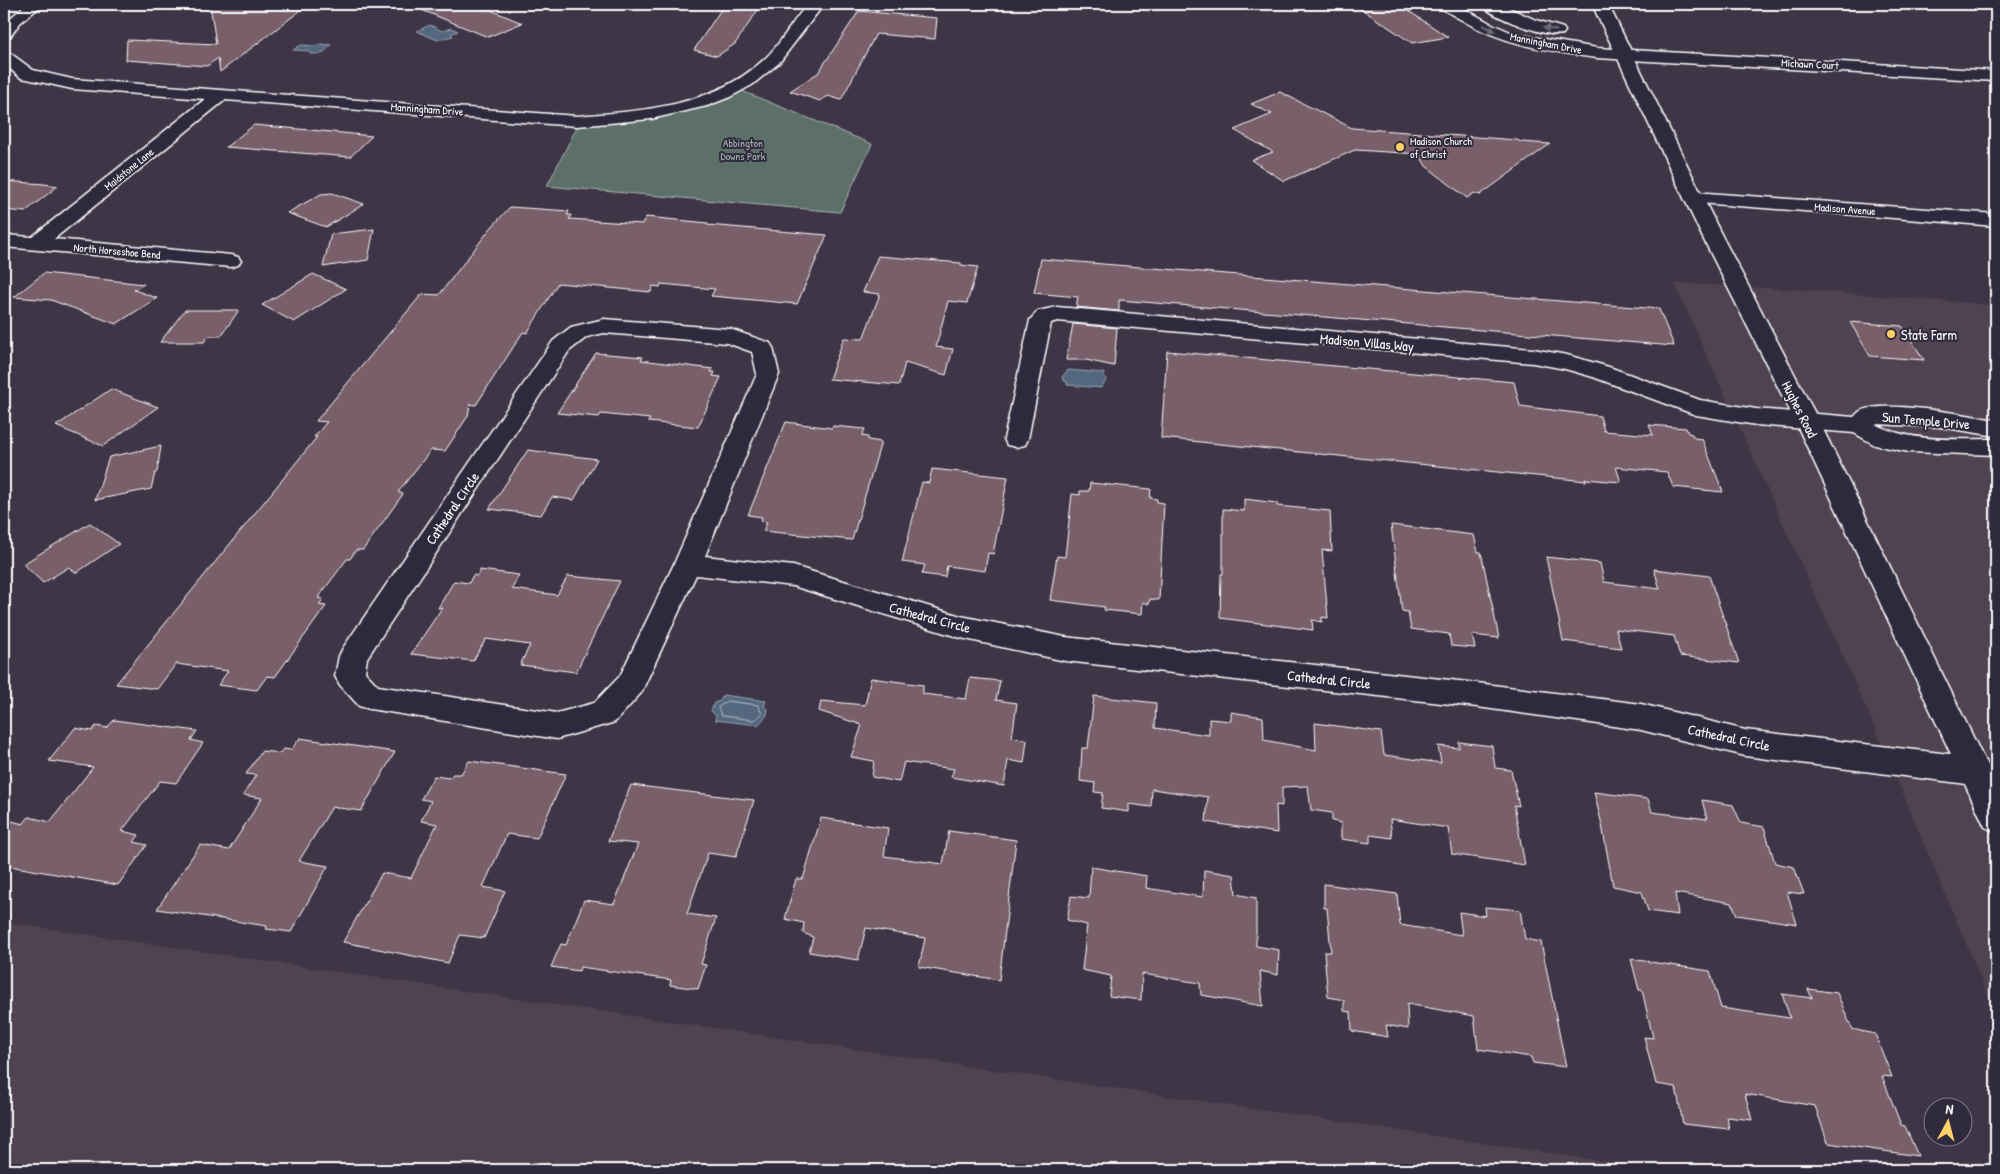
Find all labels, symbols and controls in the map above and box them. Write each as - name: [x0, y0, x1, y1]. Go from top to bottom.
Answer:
- one-way arrow: [1482, 24, 1496, 32]
- one-way arrow: [1542, 25, 1557, 33]
- street label: Manningham Drive: [1509, 29, 1584, 57]
- street label: Michawn Court: [1781, 56, 1839, 73]
- street label: Manningham Drive: [390, 99, 464, 119]
- place label: Madison Church of Christ: [1410, 134, 1472, 161]
- park label: Abbington Downs Park: [721, 136, 766, 163]
- marker: Madison Church of Christ: [1394, 141, 1406, 153]
- street label: Maidstone Lane: [101, 144, 157, 193]
- street label: Madison Avenue: [1814, 200, 1877, 218]
- street label: North Horseshoe Bend: [73, 240, 162, 262]
- place label: State Farm: [1901, 325, 1957, 344]
- street label: Madison Villas Way: [1319, 328, 1415, 357]
- marker: State Farm: [1885, 328, 1897, 340]
- street label: Hughes Road: [1777, 377, 1823, 442]
- street label: Sun Temple Drive: [1881, 407, 1971, 434]
- street label: Cathedral Circle: [421, 468, 483, 548]
- street label: Cathedral Circle: [887, 597, 973, 637]
- street label: Cathedral Circle: [1286, 665, 1372, 693]
- street label: Cathedral Circle: [1686, 719, 1772, 755]
- north arrow: [1922, 1096, 1972, 1146]
- text: N: [1945, 1099, 1955, 1119]

